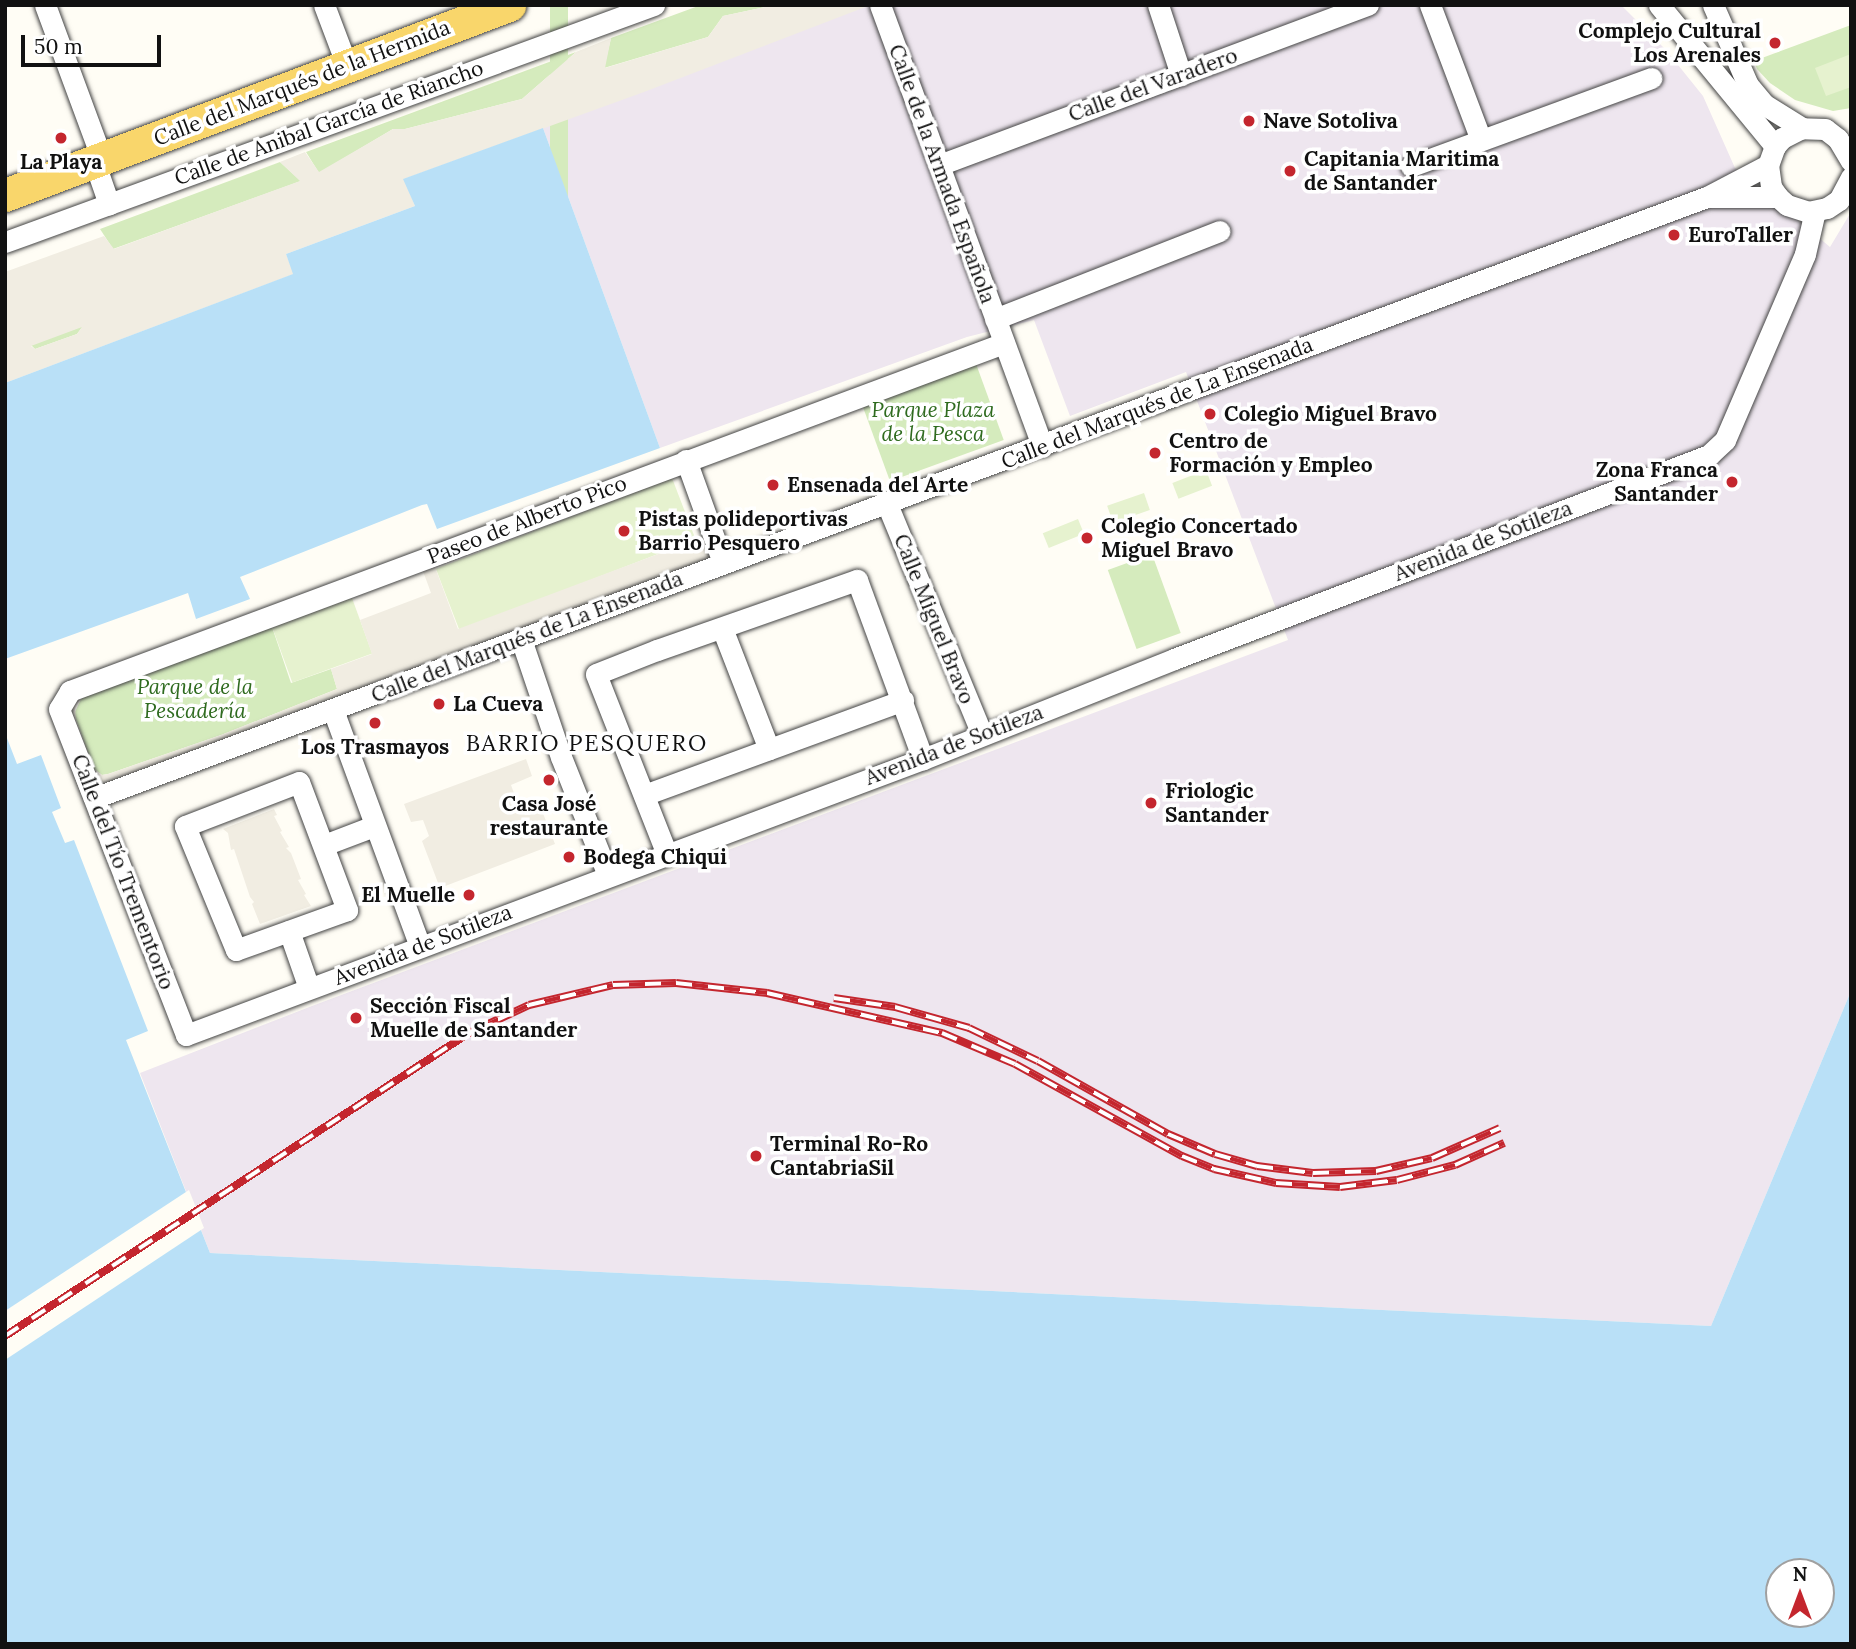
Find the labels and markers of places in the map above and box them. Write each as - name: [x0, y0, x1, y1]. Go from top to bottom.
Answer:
- place label: Complejo Cultural Los Arenales: [1578, 18, 1761, 68]
- marker: Complejo Cultural Los Arenales: [1767, 35, 1783, 51]
- place label: Nave Sotoliva: [1263, 108, 1398, 134]
- marker: Nave Sotoliva: [1241, 113, 1257, 129]
- marker: La Playa: [53, 130, 69, 146]
- place label: Capitania Maritima de Santander: [1304, 146, 1499, 196]
- place label: La Playa: [20, 149, 102, 175]
- marker: Capitania Maritima de Santander: [1282, 163, 1298, 179]
- place label: EuroTaller: [1688, 222, 1793, 248]
- marker: EuroTaller: [1666, 227, 1682, 243]
- place label: Colegio Miguel Bravo: [1224, 401, 1437, 427]
- marker: Colegio Miguel Bravo: [1202, 406, 1218, 422]
- place label: Centro de Formación y Empleo: [1169, 428, 1373, 478]
- marker: Centro de Formación y Empleo: [1147, 445, 1163, 461]
- place label: Zona Franca Santander: [1596, 457, 1718, 507]
- place label: Ensenada del Arte: [787, 472, 968, 498]
- marker: Zona Franca Santander: [1724, 474, 1740, 490]
- marker: Ensenada del Arte: [765, 477, 781, 493]
- place label: Pistas polideportivas Barrio Pesquero: [638, 506, 848, 556]
- place label: Colegio Concertado Miguel Bravo: [1101, 513, 1298, 563]
- marker: Pistas polideportivas Barrio Pesquero: [616, 523, 632, 539]
- marker: Colegio Concertado Miguel Bravo: [1079, 530, 1095, 546]
- place label: La Cueva: [453, 691, 543, 717]
- marker: La Cueva: [431, 696, 447, 712]
- marker: Los Trasmayos: [367, 715, 383, 731]
- place label: Los Trasmayos: [301, 734, 449, 760]
- marker: Casa José restaurante: [541, 772, 557, 788]
- place label: Friologic Santander: [1165, 778, 1269, 828]
- place label: Casa José restaurante: [490, 791, 608, 841]
- marker: Friologic Santander: [1143, 795, 1159, 811]
- place label: Bodega Chiqui: [583, 844, 727, 870]
- marker: Bodega Chiqui: [561, 849, 577, 865]
- place label: El Muelle: [361, 882, 455, 908]
- marker: El Muelle: [461, 887, 477, 903]
- place label: Sección Fiscal Muelle de Santander: [370, 993, 577, 1043]
- marker: Sección Fiscal Muelle de Santander: [348, 1010, 364, 1026]
- place label: Terminal Ro-Ro CantabriaSil: [770, 1131, 928, 1181]
- marker: Terminal Ro-Ro CantabriaSil: [748, 1148, 764, 1164]

